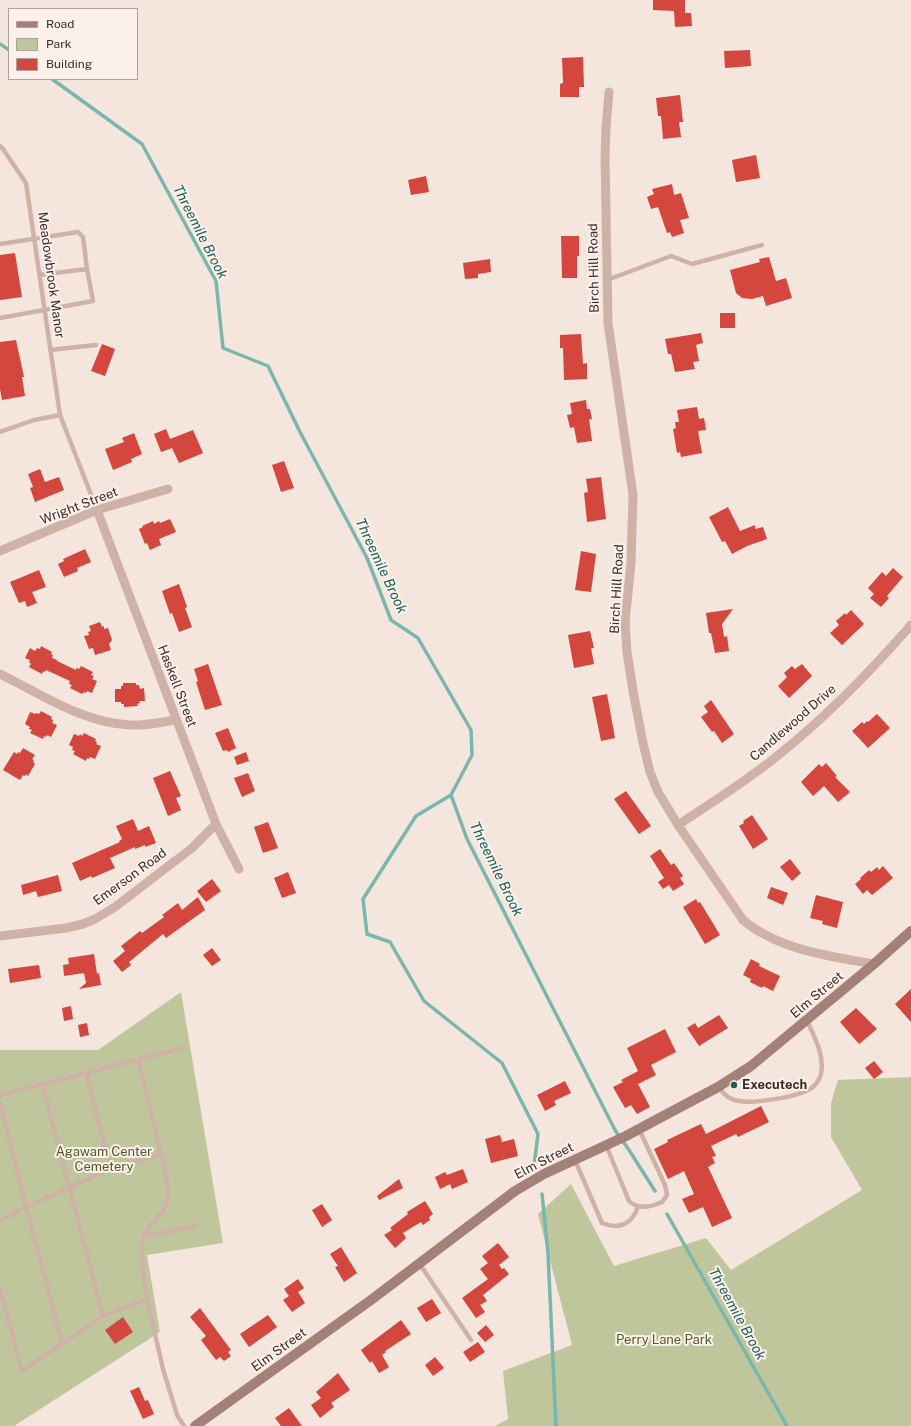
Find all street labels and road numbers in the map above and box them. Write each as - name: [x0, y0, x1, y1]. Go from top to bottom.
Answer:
- street label: Meadowbrook Manor: [34, 211, 68, 339]
- street label: Birch Hill Road: [585, 223, 603, 313]
- street label: Wright Street: [38, 484, 120, 528]
- street label: Birch Hill Road: [607, 544, 627, 634]
- street label: Haskell Street: [154, 643, 200, 729]
- street label: Candlewood Drive: [747, 681, 839, 765]
- street label: Emerson Road: [90, 845, 170, 909]
- street label: Elm Street: [787, 968, 847, 1022]
- street label: Elm Street: [512, 1139, 576, 1183]
- street label: Elm Street: [248, 1325, 310, 1375]

